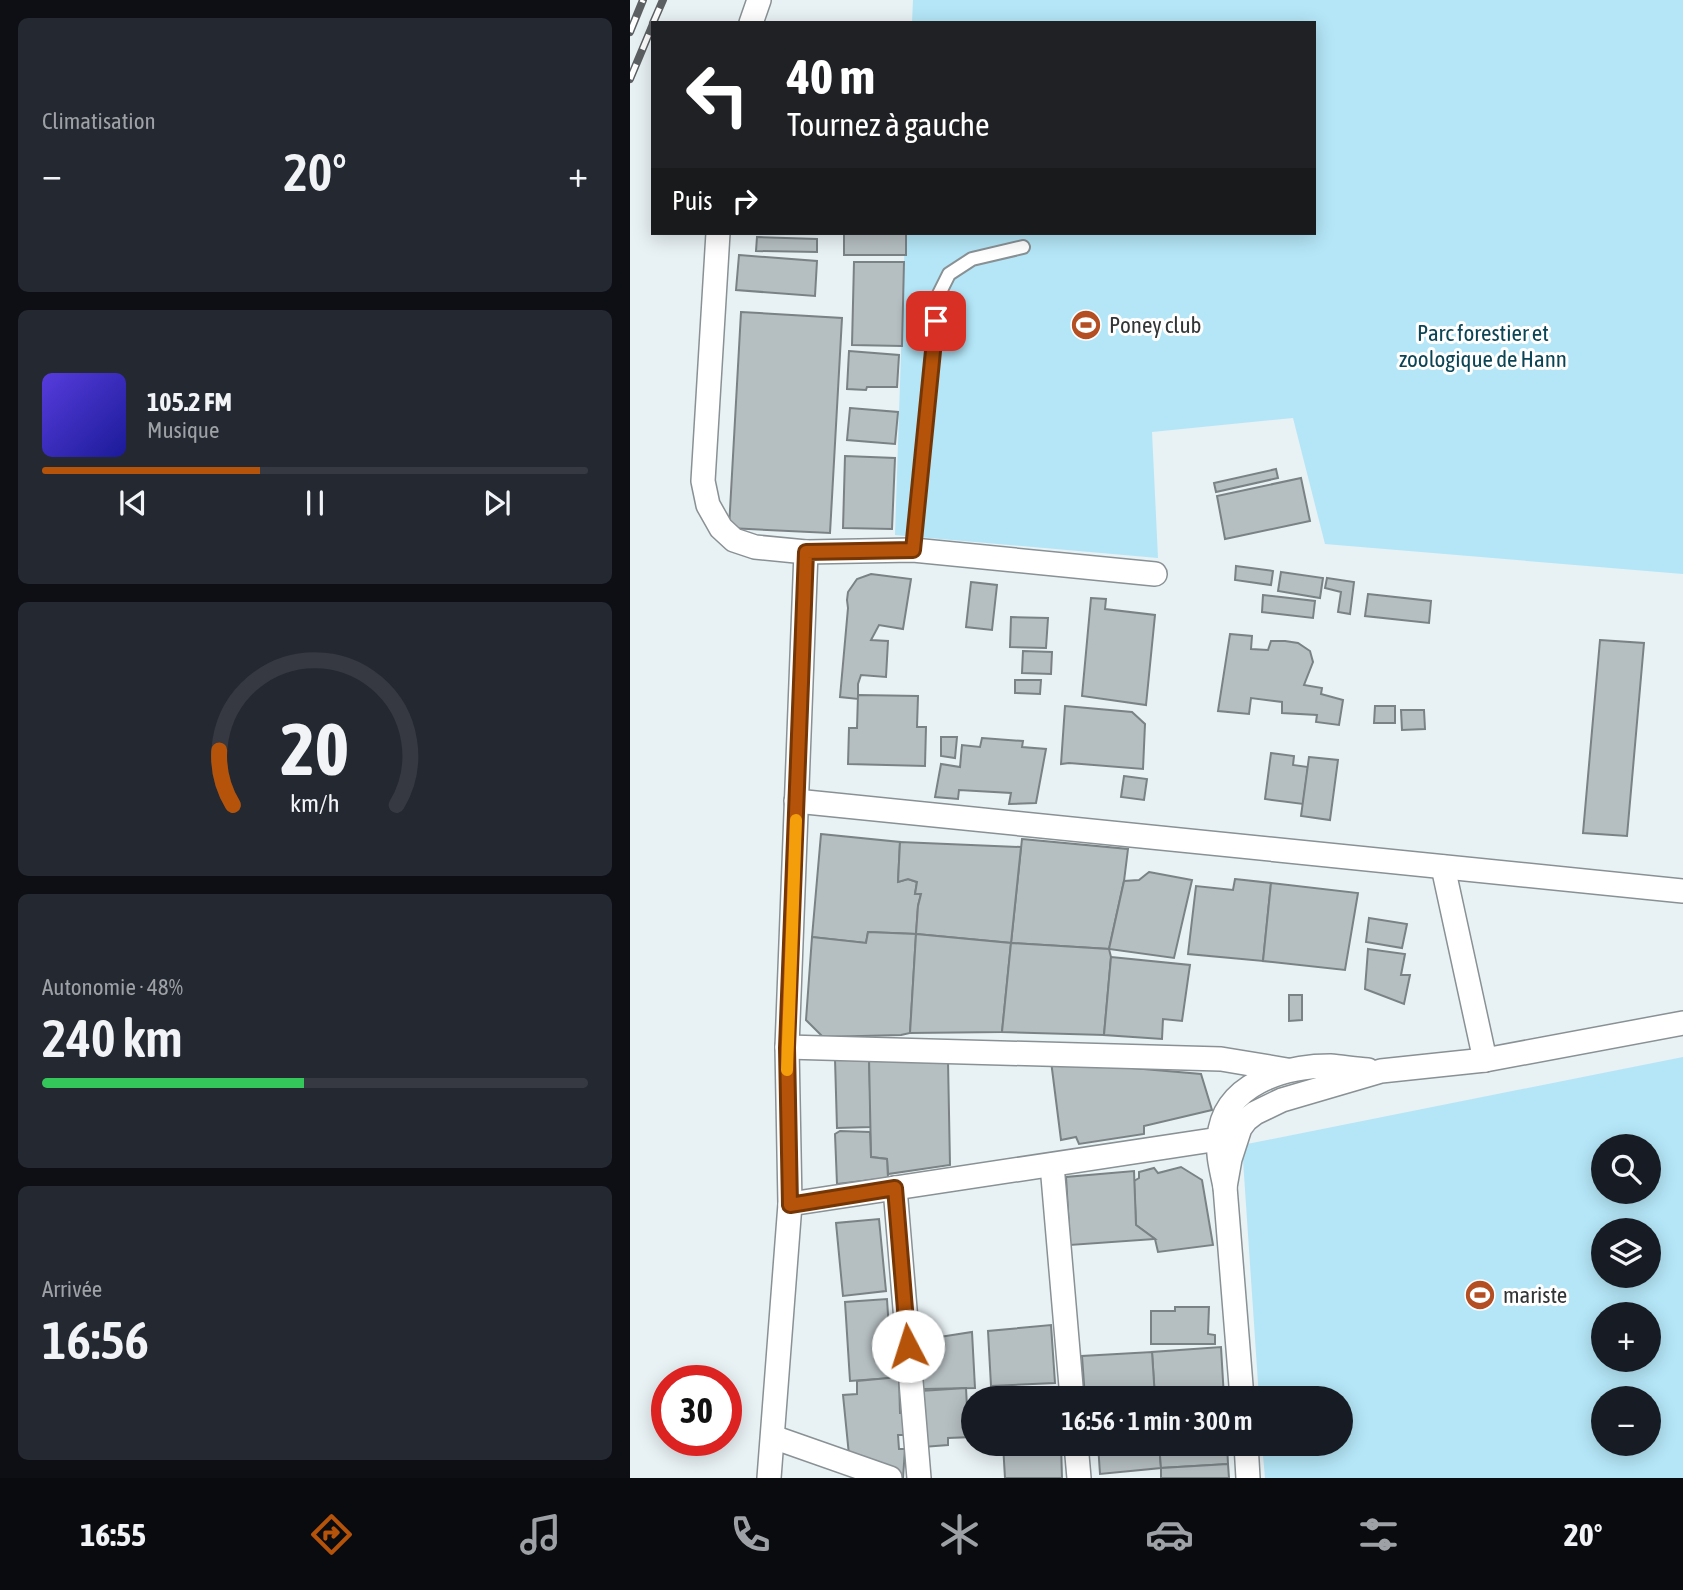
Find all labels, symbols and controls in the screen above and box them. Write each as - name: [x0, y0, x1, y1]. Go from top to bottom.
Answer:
- text: 40 m: [787, 48, 875, 104]
- icon: left: [672, 49, 763, 140]
- text: Tournez à gauche: [787, 106, 990, 143]
- text: Climatisation: [42, 108, 156, 134]
- text: 20°: [283, 142, 347, 202]
- text: −: [42, 152, 62, 195]
- text: +: [568, 152, 588, 195]
- icon: right: [726, 182, 764, 220]
- text: Puis: [672, 186, 712, 216]
- pin: [906, 291, 966, 351]
- icon: arrive: [917, 302, 955, 340]
- sports icon: Poney club: [1069, 308, 1103, 342]
- place label: Poney club: [1109, 312, 1201, 338]
- park label: Parc forestier et zoologique de Hann: [1399, 320, 1567, 372]
- text: 105.2 FM: [147, 387, 232, 417]
- text: Musique: [147, 417, 219, 443]
- icon: previous: [114, 484, 152, 522]
- icon: pause: [296, 484, 334, 522]
- icon: next: [478, 484, 516, 522]
- text: 20: [281, 707, 349, 790]
- text: km/h: [290, 789, 340, 817]
- text: Autonomie · 48%: [42, 974, 183, 1000]
- text: 240 km: [42, 1008, 183, 1068]
- map controls: [1591, 1134, 1661, 1456]
- button: search: [1591, 1134, 1661, 1204]
- button: layers: [1591, 1218, 1661, 1288]
- text: Arrivée: [42, 1276, 102, 1302]
- sports icon: mariste: [1463, 1278, 1497, 1312]
- place label: mariste: [1503, 1282, 1567, 1308]
- button: +: [1591, 1302, 1661, 1372]
- position arrow: [871, 1309, 945, 1383]
- text: 16:56: [42, 1310, 149, 1370]
- speed limit sign: 30: [651, 1365, 742, 1456]
- button: −: [1591, 1386, 1661, 1456]
- text: 16:56 · 1 min · 300 m: [1062, 1406, 1252, 1436]
- icon: directions: [307, 1510, 356, 1559]
- icon: music: [516, 1510, 565, 1559]
- icon: phone: [726, 1510, 775, 1559]
- icon: climate: [935, 1510, 984, 1559]
- icon: car: [1145, 1510, 1194, 1559]
- icon: filters: [1354, 1510, 1403, 1559]
- text: 16:55: [80, 1516, 146, 1553]
- text: 20°: [1564, 1516, 1603, 1553]

